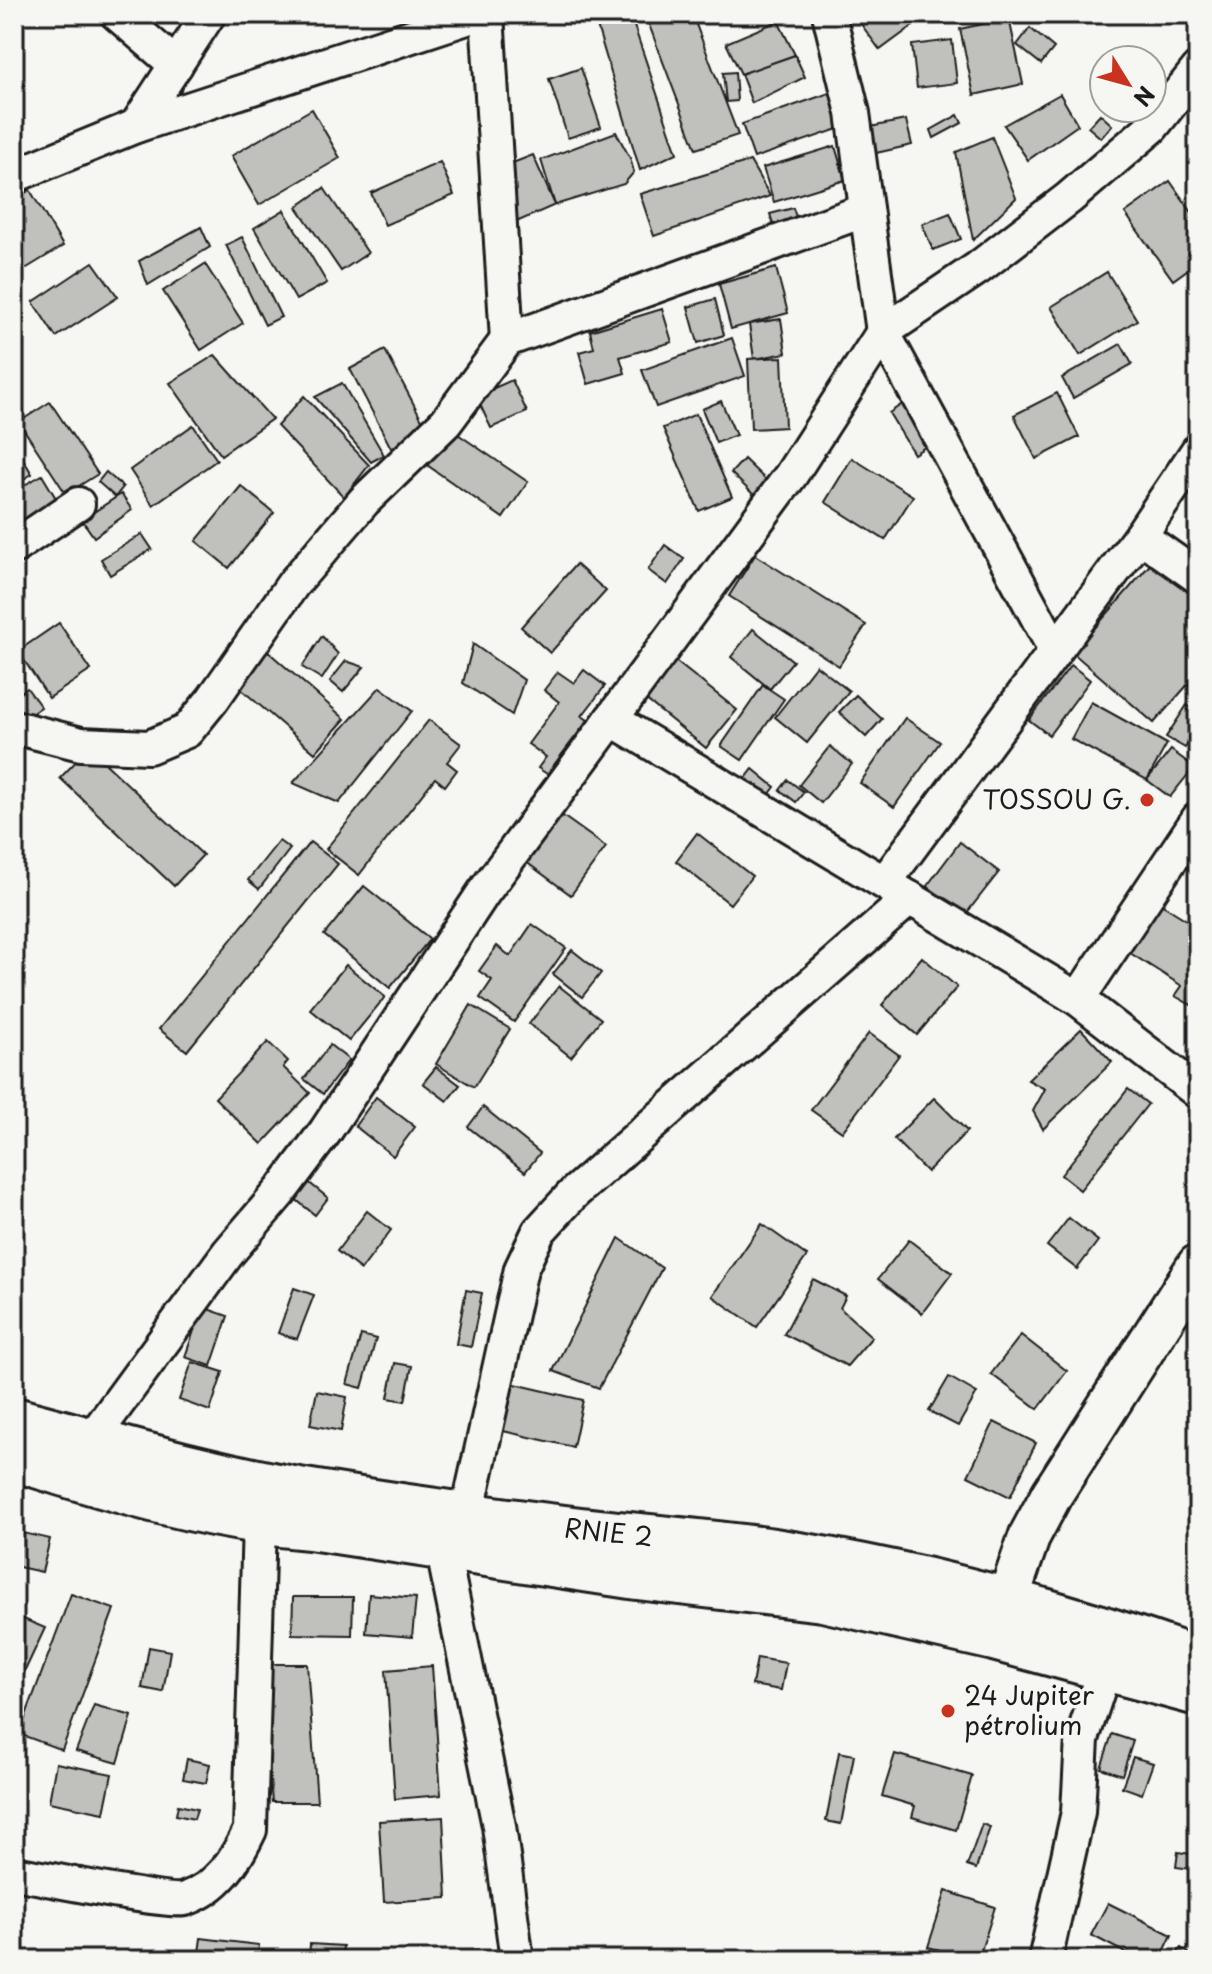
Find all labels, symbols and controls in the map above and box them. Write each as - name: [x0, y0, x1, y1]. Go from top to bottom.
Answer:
- north arrow: [1088, 44, 1168, 124]
- text: N: [1127, 80, 1164, 114]
- place label: TOSSOU G.: [982, 779, 1131, 818]
- marker: TOSSOU G.: [1138, 791, 1156, 809]
- street label: RNIE 2: [562, 1507, 655, 1555]
- place label: 24 Jupiter pétrolium: [964, 1675, 1095, 1744]
- marker: 24 Jupiter pétrolium: [939, 1702, 957, 1720]

